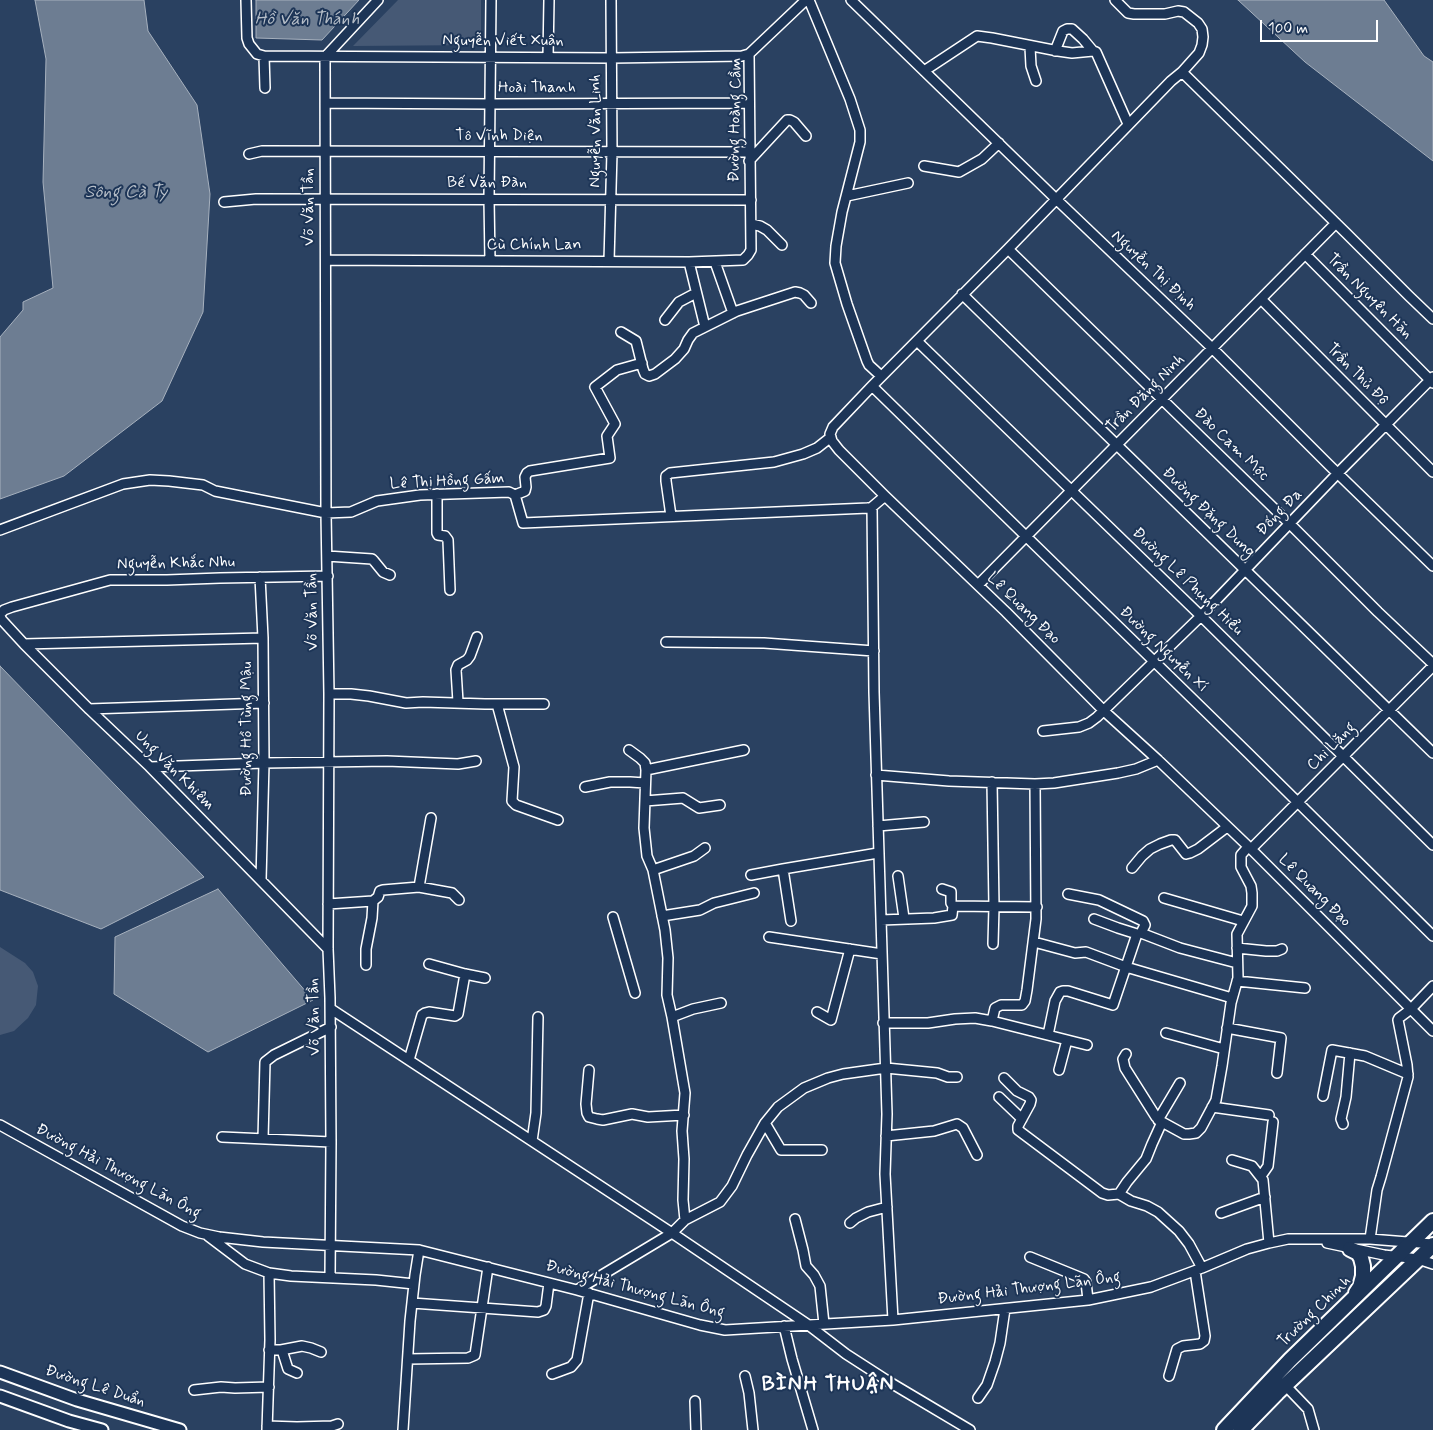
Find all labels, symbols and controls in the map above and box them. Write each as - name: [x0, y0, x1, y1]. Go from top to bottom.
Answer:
- water label: Hồ Văn Thánh: [255, 9, 359, 31]
- scale bar: [1263, 10, 1380, 42]
- text: 100 m: [1268, 19, 1308, 39]
- street label: Nguyễn Viết Xuân: [442, 32, 564, 52]
- street label: Đường Hoàng Cầm: [725, 58, 747, 182]
- street label: Nguyễn Văn Linh: [587, 74, 607, 188]
- street label: Hoài Thanh: [498, 79, 576, 99]
- street label: Tô Vĩnh Diện: [455, 127, 543, 147]
- street label: Võ Văn Tần: [300, 168, 320, 246]
- street label: Bế Văn Đàn: [447, 174, 527, 194]
- water label: Sông Cà Ty: [85, 182, 167, 204]
- street label: Nguyễn Thị Định: [1107, 227, 1199, 315]
- street label: Cù Chính Lan: [487, 236, 581, 256]
- street label: Trần Nguyên Hãn: [1322, 250, 1416, 344]
- street label: Trần Thủ Độ: [1322, 340, 1392, 410]
- street label: Trần Đăng Ninh: [1103, 351, 1189, 437]
- street label: Đào Cam Mộc: [1190, 404, 1272, 486]
- street label: Đường Đặng Dung: [1157, 464, 1259, 562]
- street label: Lê Thị Hồng Gấm: [389, 469, 505, 495]
- street label: Đống Đa: [1253, 486, 1307, 540]
- street label: Đường Lê Phụng Hiểu: [1127, 524, 1247, 640]
- street label: Nguyễn Khắc Nhu: [117, 553, 235, 575]
- street label: Lê Quang Đạo: [982, 569, 1064, 649]
- street label: Võ Văn Tần: [303, 573, 323, 651]
- street label: Đường Nguyễn Xí: [1115, 603, 1211, 697]
- street label: Đường Hồ Tùng Mậu: [238, 662, 258, 796]
- street label: Chi Lăng: [1304, 719, 1360, 775]
- street label: Ung Văn Khiêm: [130, 727, 218, 815]
- street label: Lê Quang Đạo: [1274, 851, 1354, 931]
- street label: Võ Văn Tần: [305, 978, 325, 1056]
- street label: Đường Hải Thượng Lãn Ông: [32, 1120, 204, 1224]
- street label: Đường Hải Thượng Lãn Ông: [543, 1257, 727, 1323]
- street label: Đường Hải Thượng Lãn Ông: [936, 1268, 1122, 1310]
- street label: Trường Chinh: [1274, 1272, 1356, 1352]
- street label: Đường Lê Duẩn: [42, 1362, 148, 1412]
- district label: BÌNH THUẬN: [762, 1373, 894, 1399]

